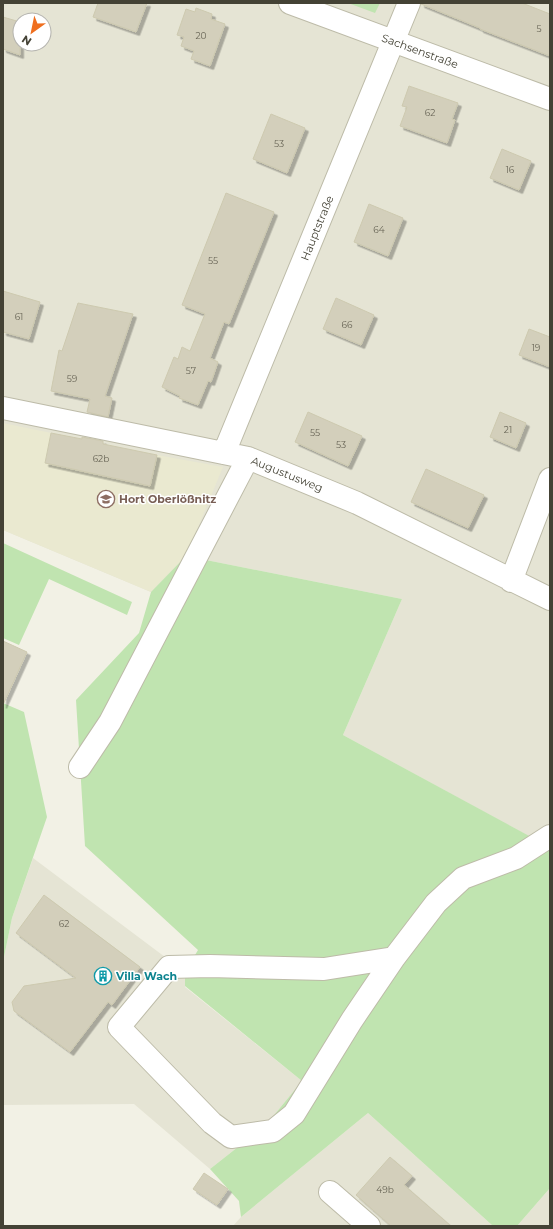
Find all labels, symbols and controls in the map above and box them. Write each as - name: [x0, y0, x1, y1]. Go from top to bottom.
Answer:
- north arrow: [12, 12, 52, 52]
- house number: 5: [536, 23, 542, 34]
- house number: 20: [195, 30, 207, 41]
- street label: Sachsenstraße: [380, 31, 461, 71]
- text: N: [19, 32, 34, 49]
- house number: 62: [425, 107, 435, 118]
- house number: 53: [274, 138, 284, 149]
- house number: 16: [506, 164, 515, 175]
- street label: Hauptstraße: [298, 193, 337, 263]
- house number: 64: [373, 224, 385, 235]
- house number: 55: [208, 255, 218, 266]
- house number: 61: [15, 311, 23, 322]
- house number: 66: [342, 319, 353, 330]
- house number: 19: [532, 342, 541, 353]
- house number: 57: [186, 365, 196, 376]
- house number: 59: [67, 373, 78, 384]
- house number: 21: [504, 424, 512, 435]
- house number: 55: [310, 427, 320, 438]
- house number: 53: [336, 439, 346, 450]
- house number: 62b: [93, 453, 109, 464]
- street label: Augustusweg: [249, 453, 325, 495]
- school or university icon: Hort Oberlößnitz: [96, 489, 116, 509]
- place label: Hort Oberlößnitz: [119, 492, 216, 506]
- house number: 62: [59, 918, 69, 929]
- building icon: Villa Wach: [93, 966, 113, 986]
- place label: Villa Wach: [115, 969, 177, 983]
- house number: 49b: [376, 1184, 394, 1195]

